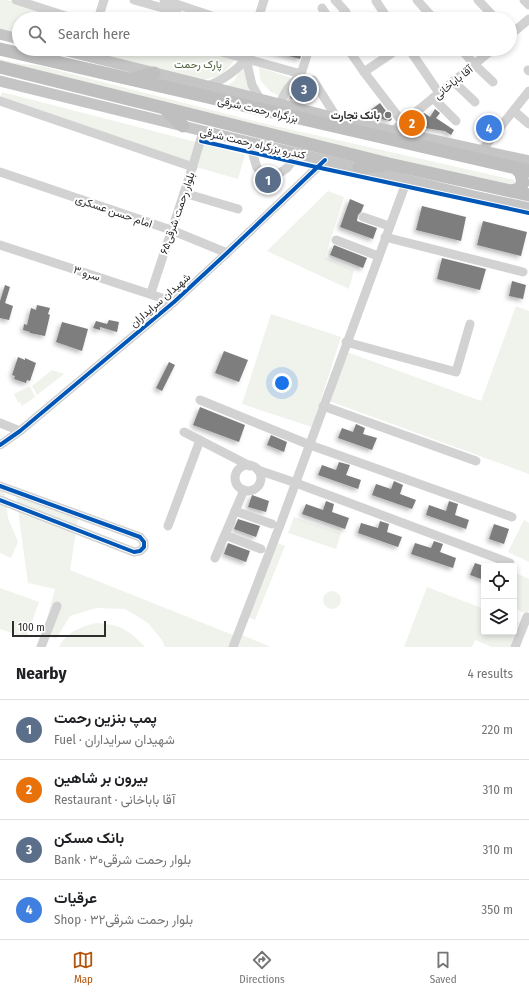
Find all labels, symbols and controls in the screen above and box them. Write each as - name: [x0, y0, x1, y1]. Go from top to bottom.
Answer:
- search box: [12, 12, 517, 56]
- icon: search: [26, 23, 48, 45]
- text: Search here: [58, 25, 130, 43]
- park label: پارک رحمت: [174, 58, 222, 72]
- street label: آقا باباخانی: [431, 62, 476, 102]
- pin: 3: [291, 74, 317, 104]
- street label: بزرگراه رحمت شرقی: [216, 94, 300, 125]
- pin: 2: [399, 108, 425, 138]
- place label: بانک تجارت: [331, 109, 380, 122]
- marker: بانک تجارت: [383, 110, 393, 120]
- pin: 4: [476, 113, 502, 143]
- street label: کندرو بزرگراه رحمت شرقی: [199, 125, 307, 162]
- pin: 1: [255, 165, 281, 195]
- street label: بلوار رحمت شرقی۶۵: [157, 170, 198, 256]
- street label: امام حسن عسکری: [73, 192, 154, 232]
- street label: سرو ۳: [72, 263, 102, 284]
- street label: شهیدان سرایداران: [127, 270, 194, 330]
- your location: [272, 373, 292, 393]
- map controls: [481, 563, 517, 635]
- button: locate: [481, 563, 517, 599]
- button: layers: [481, 599, 517, 635]
- scale bar: [12, 619, 106, 638]
- text: 100 m: [18, 621, 45, 634]
- text: Nearby: [16, 663, 67, 684]
- text: 4 results: [467, 666, 513, 681]
- text: پمپ بنزین رحمت: [54, 709, 157, 727]
- text: 1: [26, 722, 32, 737]
- text: 220 m: [482, 722, 513, 737]
- text: Fuel · شهیدان سرایداران: [54, 732, 175, 747]
- text: بیرون بر شاهین: [54, 769, 148, 787]
- text: 2: [26, 782, 32, 797]
- text: 310 m: [483, 782, 513, 797]
- text: Restaurant · آقا باباخانی: [54, 792, 175, 807]
- text: بانک مسکن: [54, 829, 124, 847]
- text: 3: [26, 842, 32, 857]
- text: 310 m: [483, 842, 513, 857]
- text: Bank · بلوار رحمت شرقی۳۰: [54, 852, 191, 867]
- text: عرقیات: [54, 889, 97, 907]
- text: 4: [26, 902, 32, 917]
- text: 350 m: [481, 902, 513, 917]
- text: Shop · بلوار رحمت شرقی۳۲: [54, 912, 193, 927]
- tab: Map: [72, 949, 94, 986]
- tab: Directions: [239, 949, 285, 986]
- tab: Saved: [430, 949, 457, 986]

